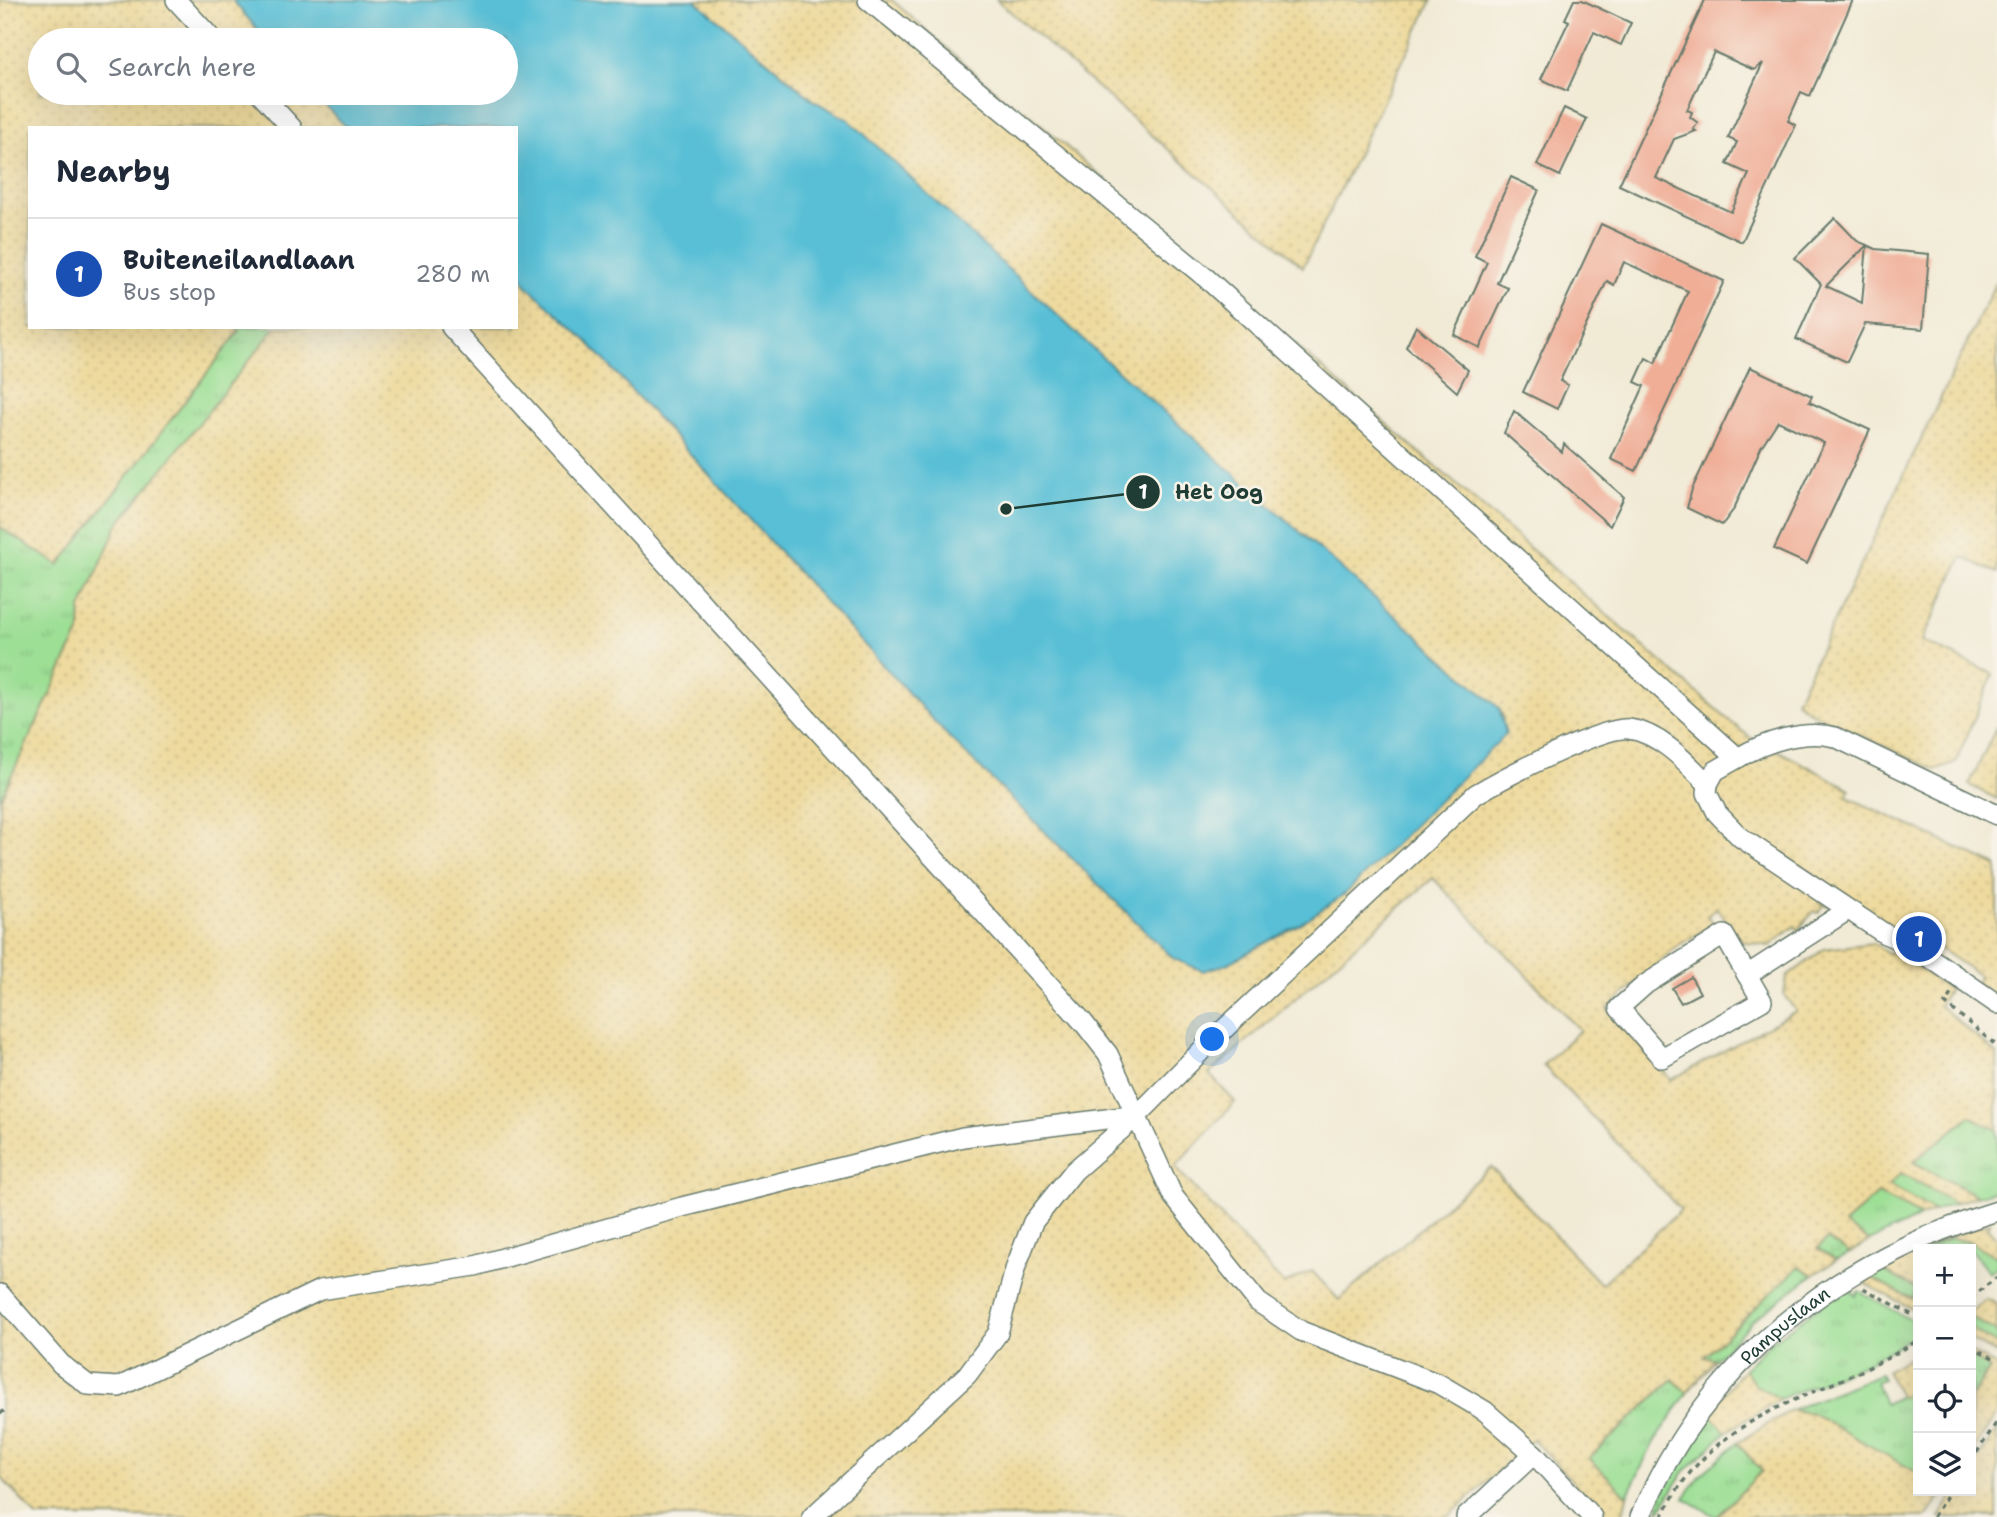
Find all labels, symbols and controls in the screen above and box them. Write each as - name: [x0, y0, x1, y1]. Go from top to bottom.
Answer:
- search box: [28, 28, 518, 105]
- icon: search: [52, 48, 90, 86]
- text: Search here: [108, 49, 257, 84]
- text: Nearby: [56, 151, 171, 192]
- text: Buiteneilandlaan: [123, 242, 355, 277]
- text: 1: [74, 259, 84, 289]
- text: 280 m: [415, 259, 490, 289]
- text: Bus stop: [123, 277, 216, 307]
- callout: Het Oog: [1126, 471, 1277, 513]
- text: 1: [1138, 478, 1148, 506]
- text: Het Oog: [1175, 478, 1263, 506]
- pin: 1: [1896, 913, 1942, 965]
- your location: [1195, 1022, 1229, 1056]
- map controls: [1913, 1244, 1976, 1496]
- button: +: [1913, 1244, 1976, 1307]
- street label: Pampuslaan: [1735, 1281, 1835, 1370]
- button: −: [1913, 1307, 1976, 1370]
- button: locate: [1913, 1370, 1976, 1433]
- button: layers: [1913, 1433, 1976, 1496]

